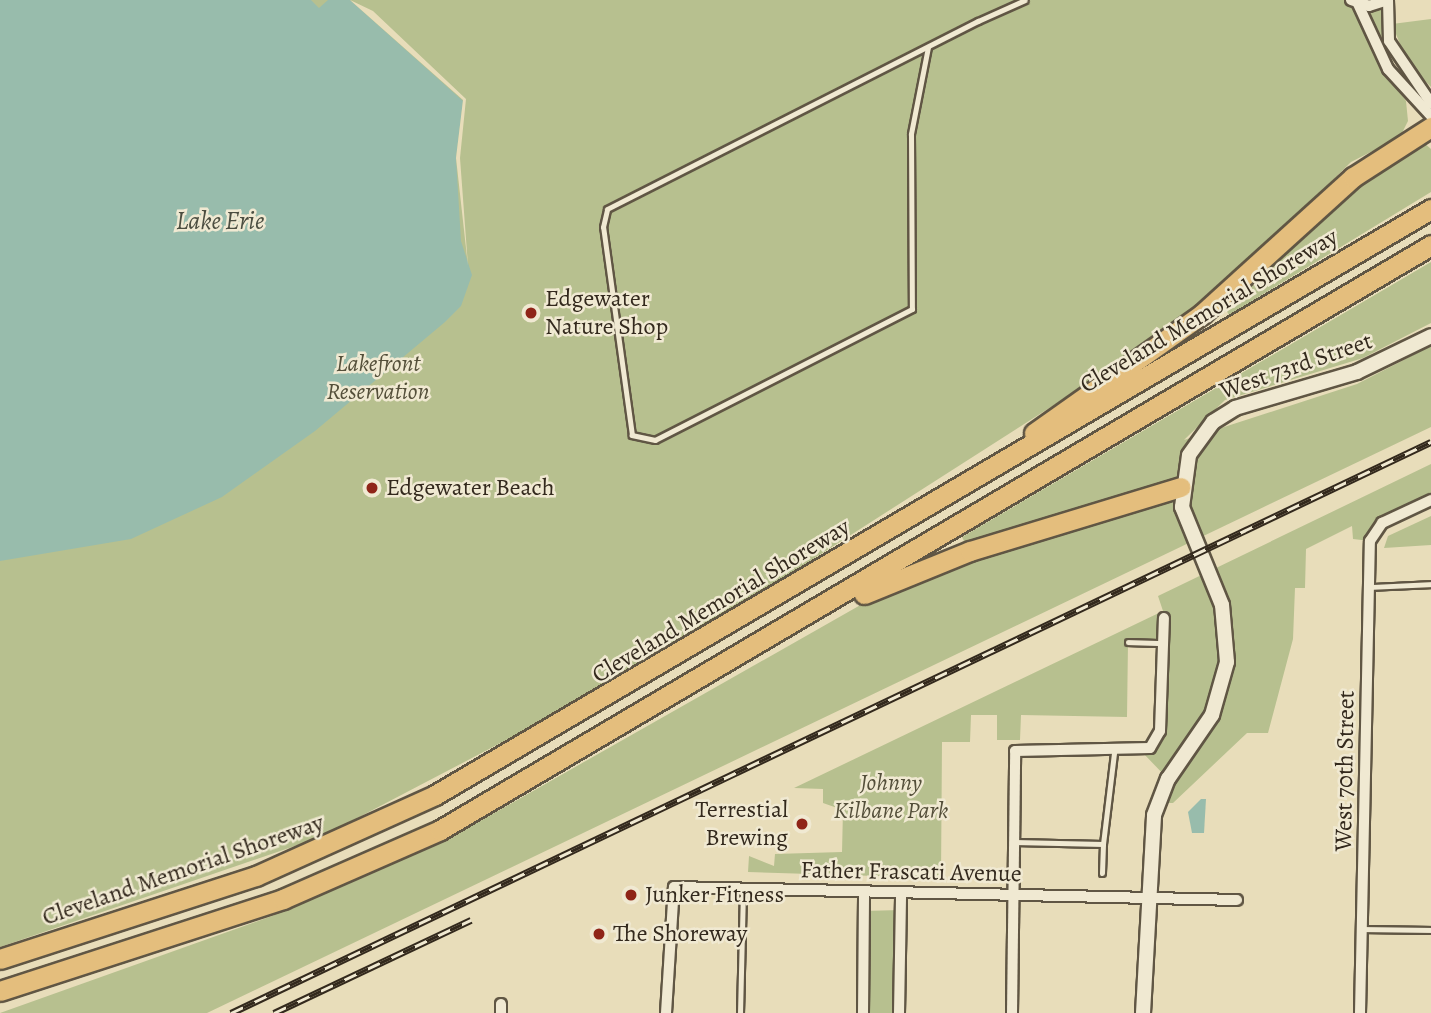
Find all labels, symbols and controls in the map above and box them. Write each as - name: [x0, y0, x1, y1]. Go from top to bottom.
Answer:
- water label: Lake Erie: [176, 205, 264, 237]
- street label: Cleveland Memorial Shoreway: [1075, 223, 1343, 399]
- place label: Edgewater Nature Shop: [545, 285, 668, 341]
- marker: Edgewater Nature Shop: [523, 305, 539, 321]
- street label: West 73rd Street: [1216, 326, 1376, 406]
- park label: Lakefront Reservation: [327, 350, 429, 406]
- place label: Edgewater Beach: [386, 474, 555, 502]
- marker: Edgewater Beach: [364, 480, 380, 496]
- street label: Cleveland Memorial Shoreway: [587, 513, 855, 689]
- street label: West 70th Street: [1329, 690, 1361, 852]
- park label: Johnny Kilbane Park: [834, 769, 948, 825]
- place label: Terrestial Brewing: [695, 796, 788, 852]
- street label: Cleveland Memorial Shoreway: [39, 808, 327, 932]
- marker: Terrestial Brewing: [794, 816, 810, 832]
- street label: Father Frascati Avenue: [800, 856, 1022, 888]
- place label: Junker Fitness: [645, 881, 784, 909]
- marker: Junker Fitness: [623, 887, 639, 903]
- place label: The Shoreway: [613, 920, 747, 948]
- marker: The Shoreway: [591, 926, 607, 942]

